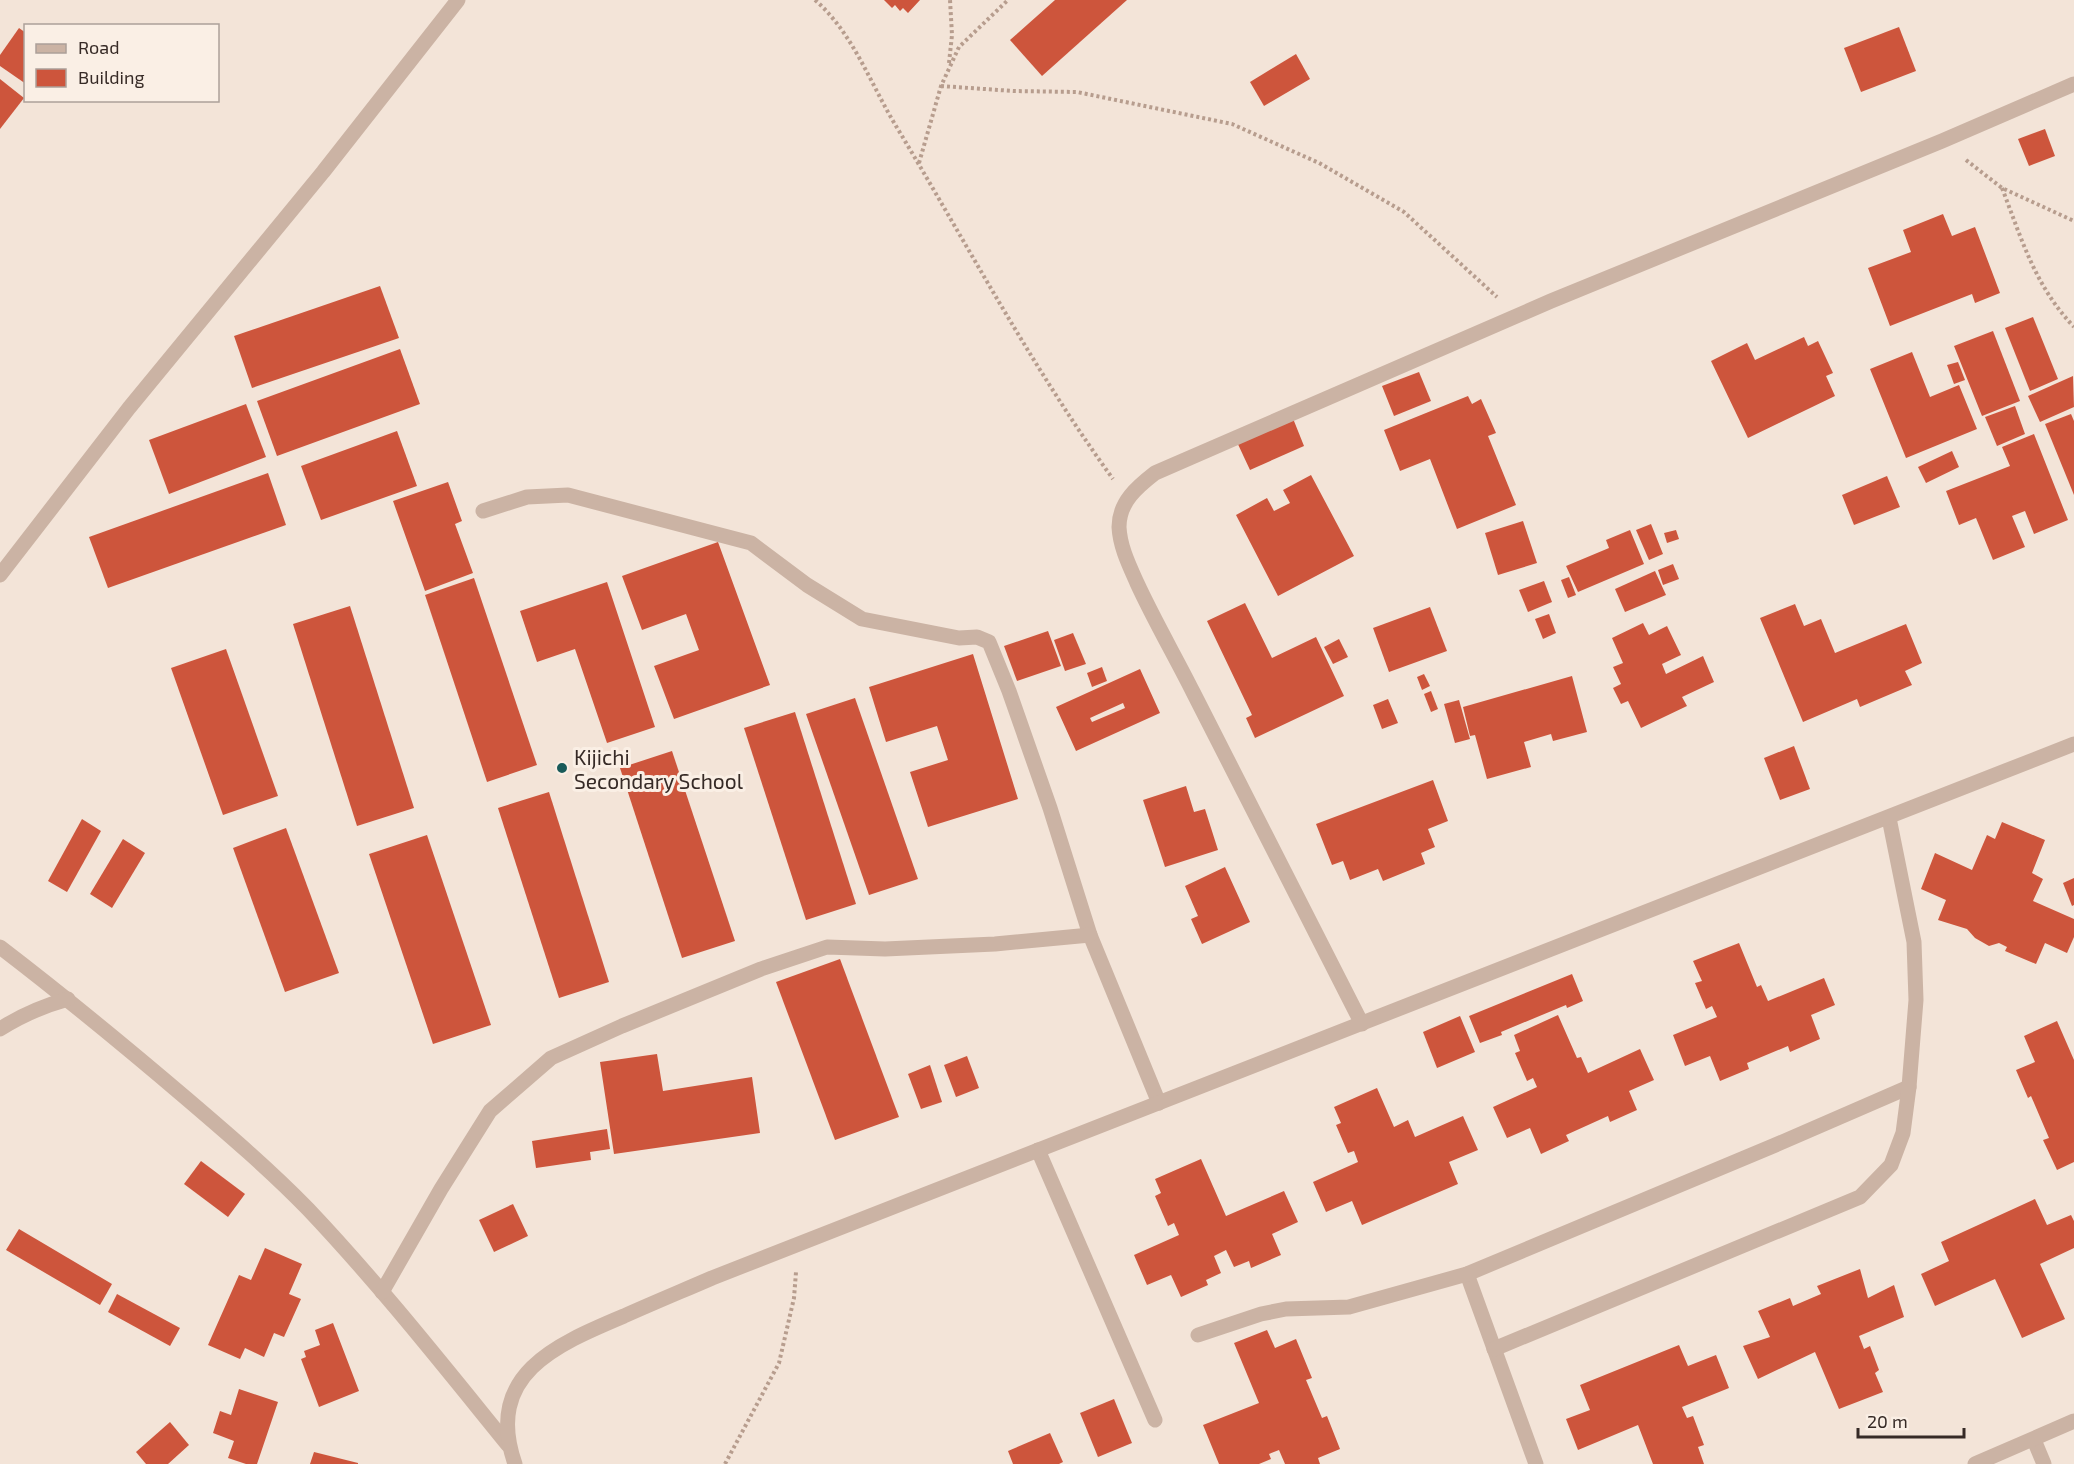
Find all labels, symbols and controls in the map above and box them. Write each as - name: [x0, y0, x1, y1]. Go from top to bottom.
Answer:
- legend: [24, 24, 219, 102]
- text: Road: [78, 36, 119, 58]
- text: Building: [78, 66, 145, 88]
- place label: Kijichi Secondary School: [574, 744, 744, 793]
- marker: Kijichi Secondary School: [555, 761, 569, 775]
- scale bar: [1858, 1401, 1964, 1439]
- text: 20 m: [1867, 1410, 1908, 1432]

